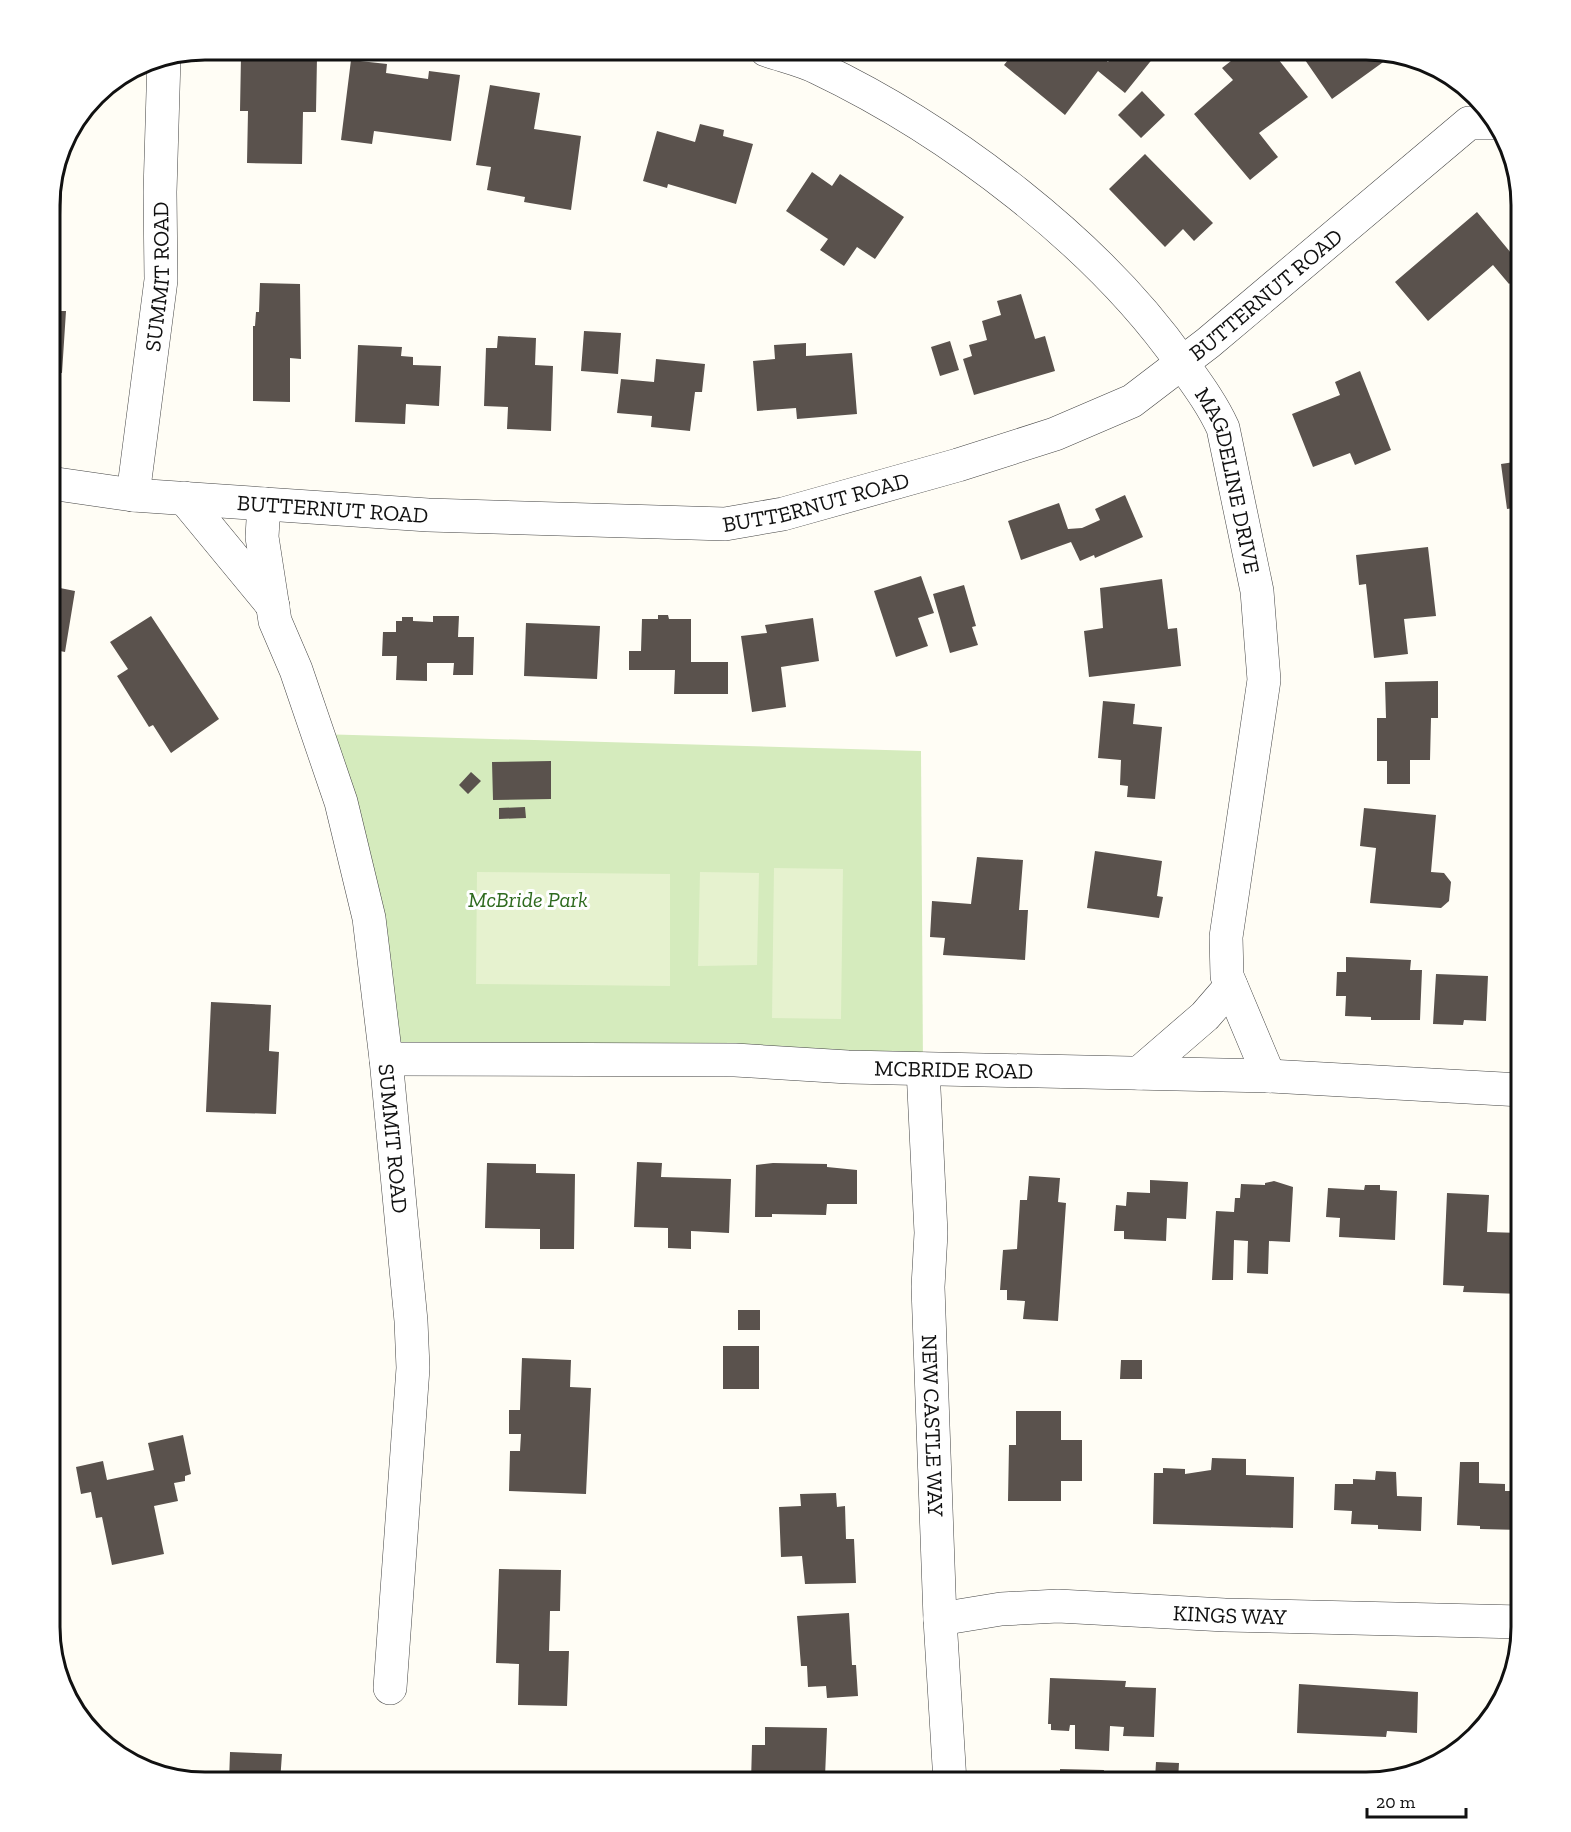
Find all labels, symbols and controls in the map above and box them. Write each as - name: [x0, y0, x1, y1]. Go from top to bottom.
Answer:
- street label: SUMMIT ROAD: [139, 202, 175, 353]
- street label: BUTTERNUT ROAD: [1184, 223, 1348, 366]
- street label: MAGDELINE DRIVE: [1189, 382, 1266, 576]
- street label: BUTTERNUT ROAD: [720, 466, 912, 538]
- street label: BUTTERNUT ROAD: [236, 489, 429, 529]
- park label: McBride Park: [468, 886, 588, 913]
- street label: MCBRIDE ROAD: [874, 1055, 1034, 1085]
- street label: SUMMIT ROAD: [373, 1062, 414, 1215]
- street label: NEW CASTLE WAY: [916, 1334, 949, 1518]
- street label: KINGS WAY: [1172, 1599, 1288, 1630]
- scale bar: [1367, 1781, 1466, 1819]
- text: 20 m: [1376, 1791, 1416, 1813]

